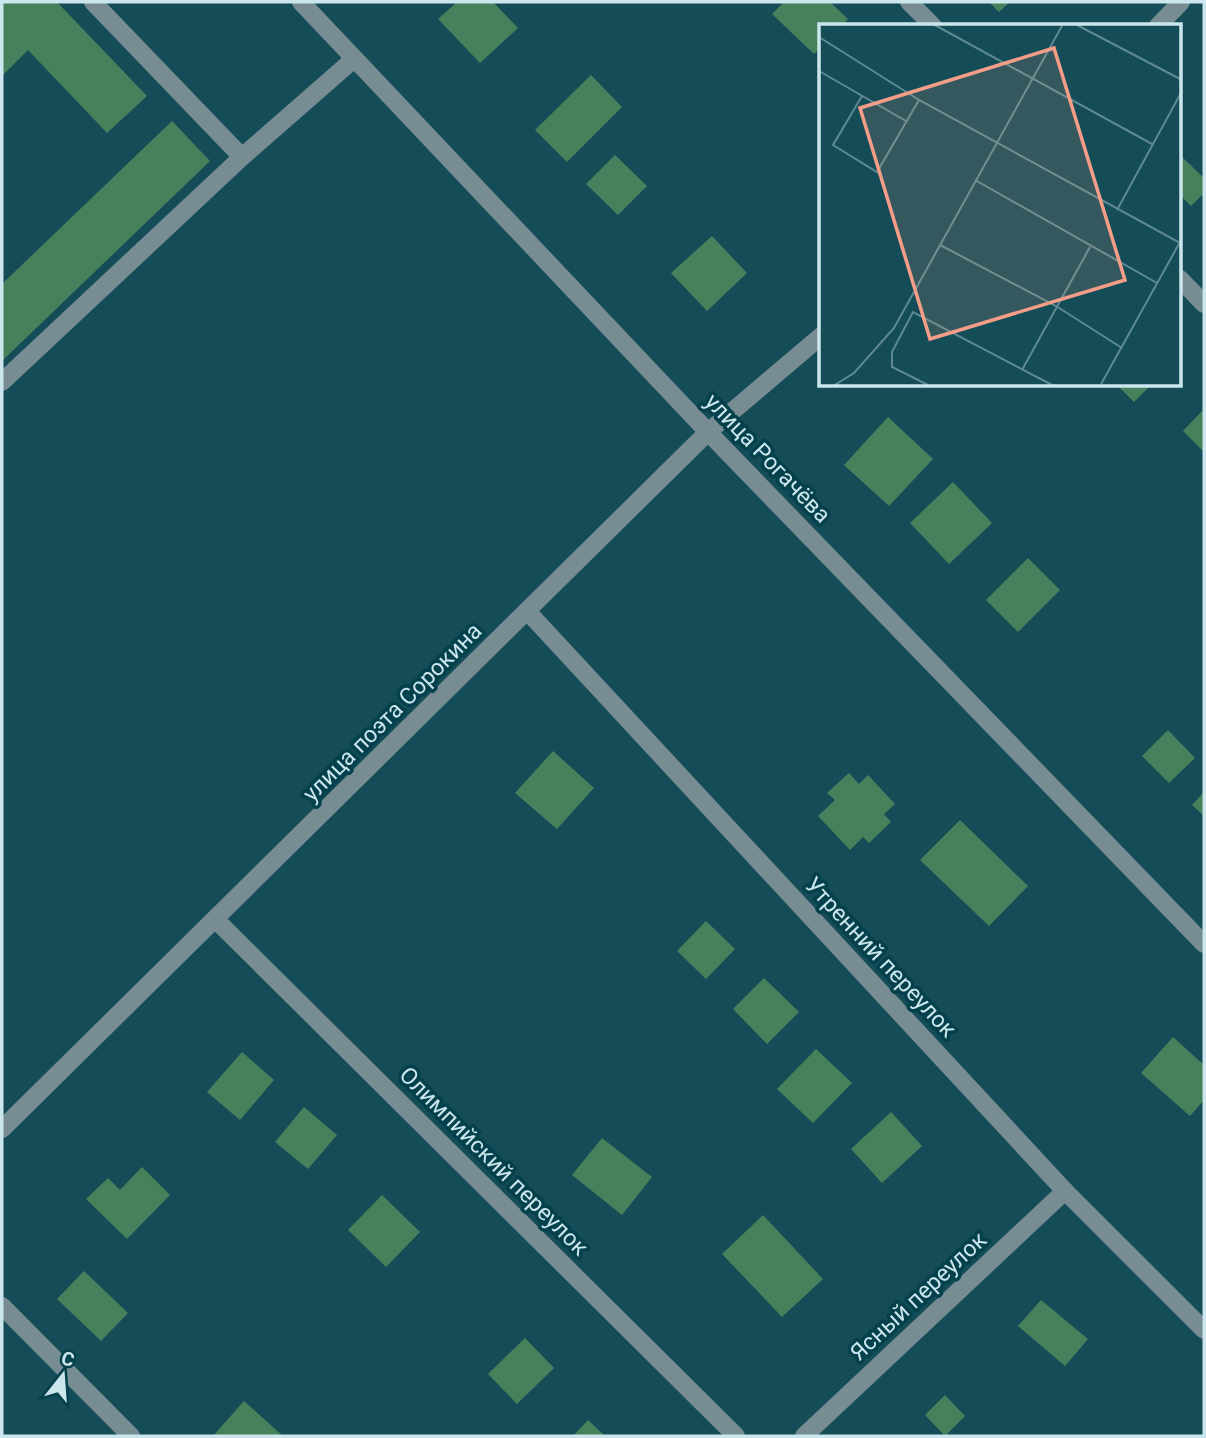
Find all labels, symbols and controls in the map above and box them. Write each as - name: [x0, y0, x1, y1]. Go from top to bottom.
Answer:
- inset map: [819, 24, 1182, 387]
- street label: улица Рогачёва: [699, 388, 836, 528]
- street label: улица поэта Сорокина: [297, 617, 487, 807]
- street label: Утренний переулок: [799, 872, 962, 1043]
- street label: Олимпийский переулок: [394, 1061, 594, 1262]
- street label: Ясный переулок: [845, 1226, 992, 1366]
- north arrow: [28, 1340, 98, 1410]
- text: С: [59, 1346, 77, 1372]

